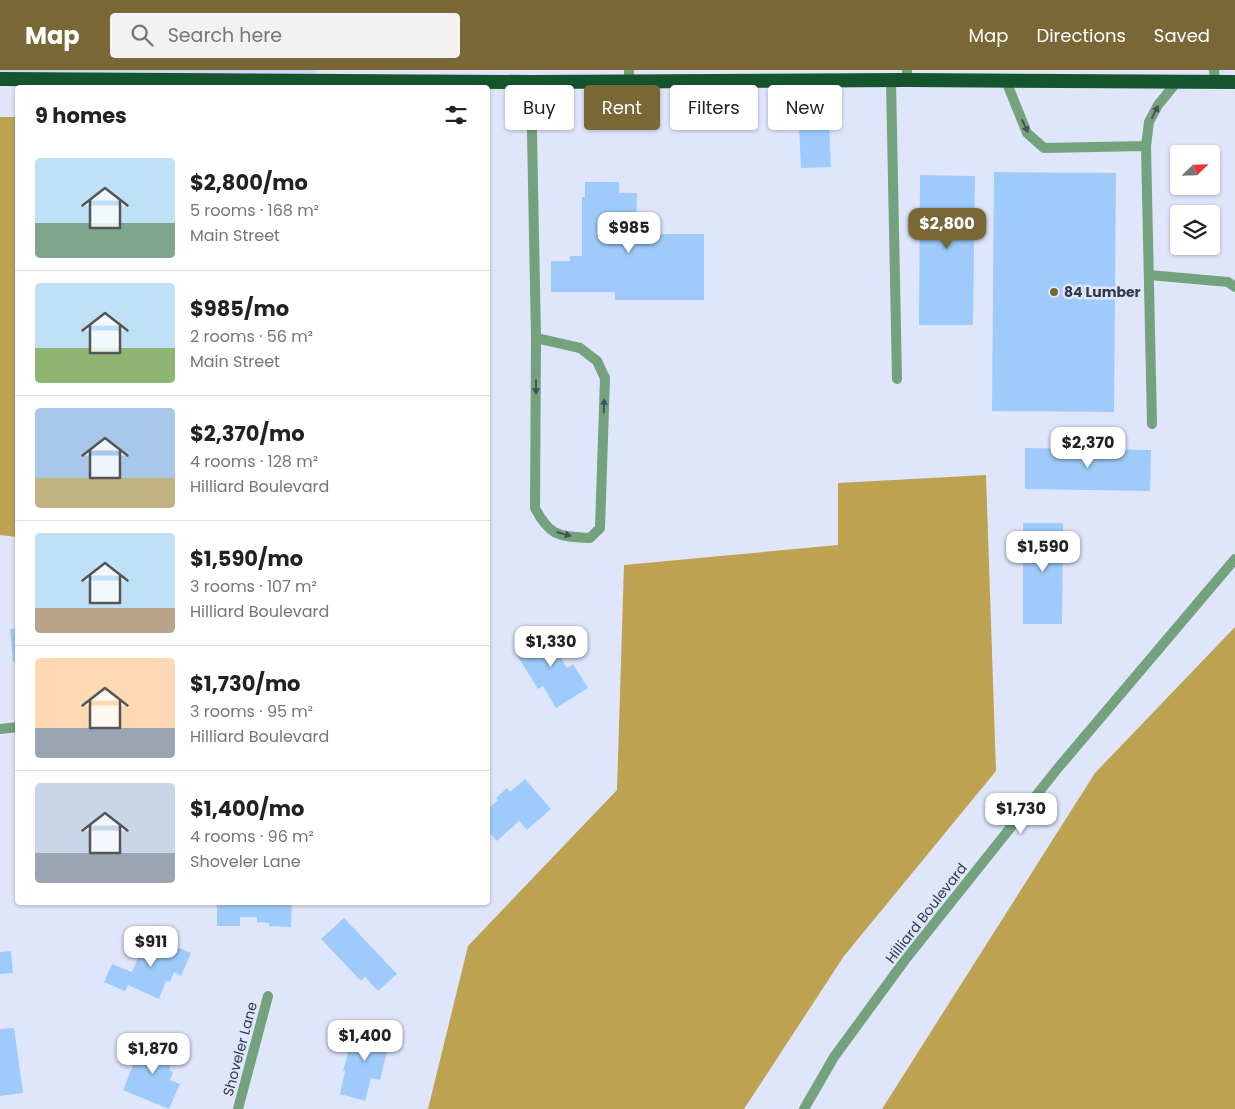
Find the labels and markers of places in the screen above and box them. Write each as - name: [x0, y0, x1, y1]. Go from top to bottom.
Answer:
- pin: $2,800: [906, 208, 988, 250]
- pin: $985: [599, 212, 659, 254]
- place label: 84 Lumber: [1064, 282, 1141, 302]
- marker: 84 Lumber: [1048, 286, 1060, 298]
- pin: $2,370: [1047, 426, 1129, 469]
- pin: $1,590: [1002, 530, 1084, 573]
- pin: $1,330: [510, 626, 592, 668]
- pin: $1,730: [980, 792, 1062, 835]
- pin: $911: [121, 926, 181, 968]
- pin: $1,400: [324, 1020, 406, 1062]
- pin: $1,870: [112, 1032, 194, 1075]

